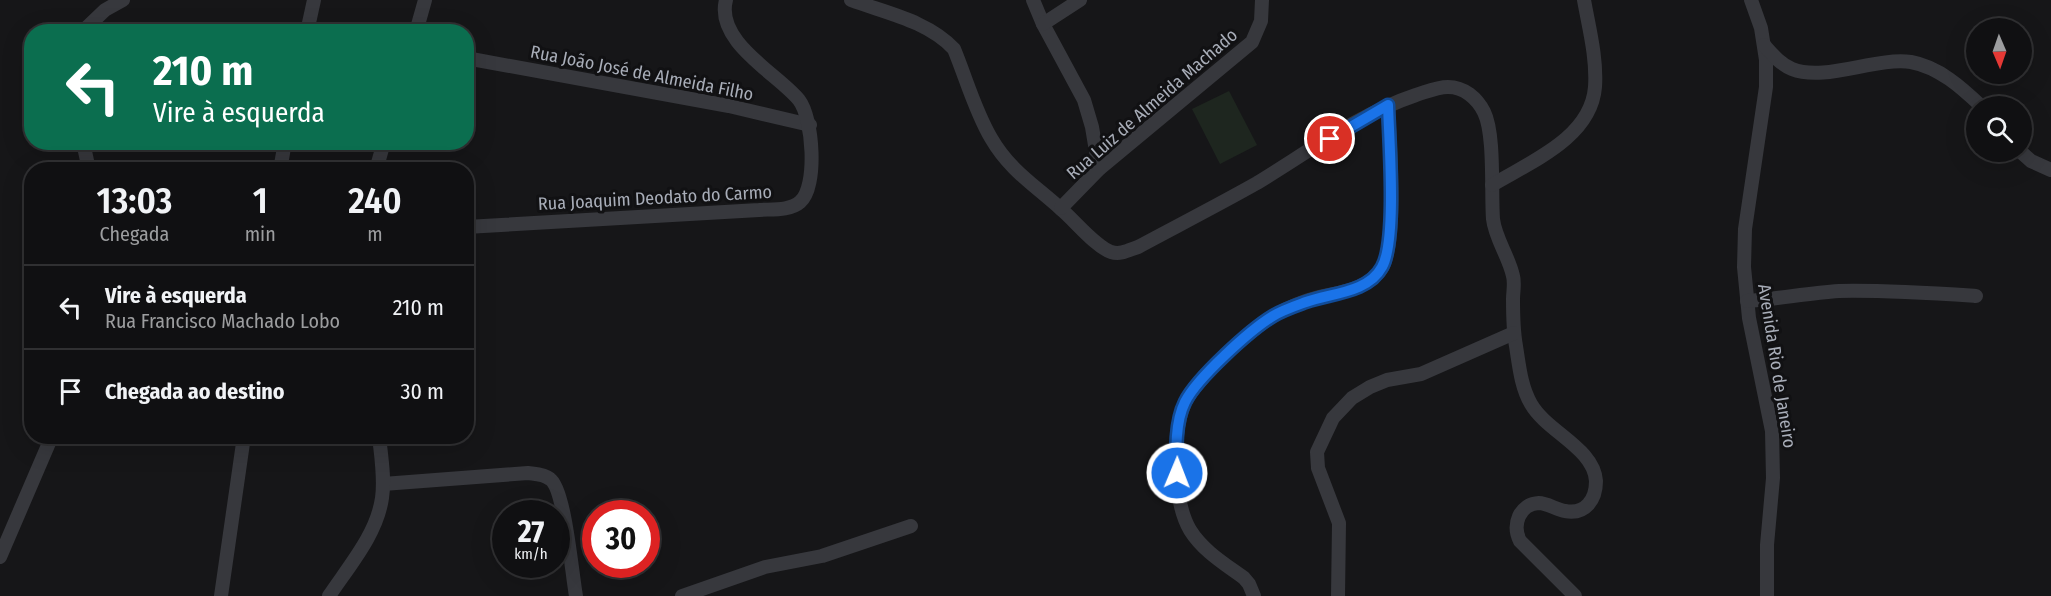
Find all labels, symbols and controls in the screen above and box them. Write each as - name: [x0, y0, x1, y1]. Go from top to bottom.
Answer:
- north arrow: [1966, 18, 2032, 84]
- map controls: [1966, 18, 2032, 162]
- street label: Rua Luiz de Almeida Machado: [1062, 24, 1242, 184]
- street label: Rua João José de Almeida Filho: [529, 41, 755, 105]
- text: 210 m: [153, 46, 253, 96]
- icon: left: [54, 48, 132, 126]
- button: search: [1966, 96, 2032, 162]
- text: Vire à esquerda: [153, 97, 325, 129]
- pin: [1304, 113, 1355, 164]
- icon: arrive: [1313, 122, 1346, 155]
- text: 13:03: [96, 179, 172, 223]
- text: 1: [253, 179, 268, 223]
- text: 240: [348, 179, 402, 223]
- street label: Rua Joaquim Deodato do Carmo: [537, 181, 773, 215]
- text: Chegada: [100, 222, 169, 246]
- text: min: [245, 222, 276, 246]
- text: m: [367, 222, 383, 246]
- text: Vire à esquerda: [105, 282, 247, 309]
- street label: Avenida Rio de Janeiro: [1753, 282, 1801, 450]
- icon: left: [54, 291, 87, 324]
- text: 210 m: [393, 294, 444, 321]
- text: Rua Francisco Machado Lobo: [105, 309, 340, 333]
- icon: arrive: [54, 375, 87, 408]
- text: Chegada ao destino: [105, 378, 285, 405]
- text: 30 m: [401, 378, 444, 405]
- position arrow: [1145, 441, 1209, 505]
- speed limit sign: 30: [582, 500, 660, 578]
- text: 27: [518, 514, 544, 550]
- text: km/h: [514, 545, 548, 563]

